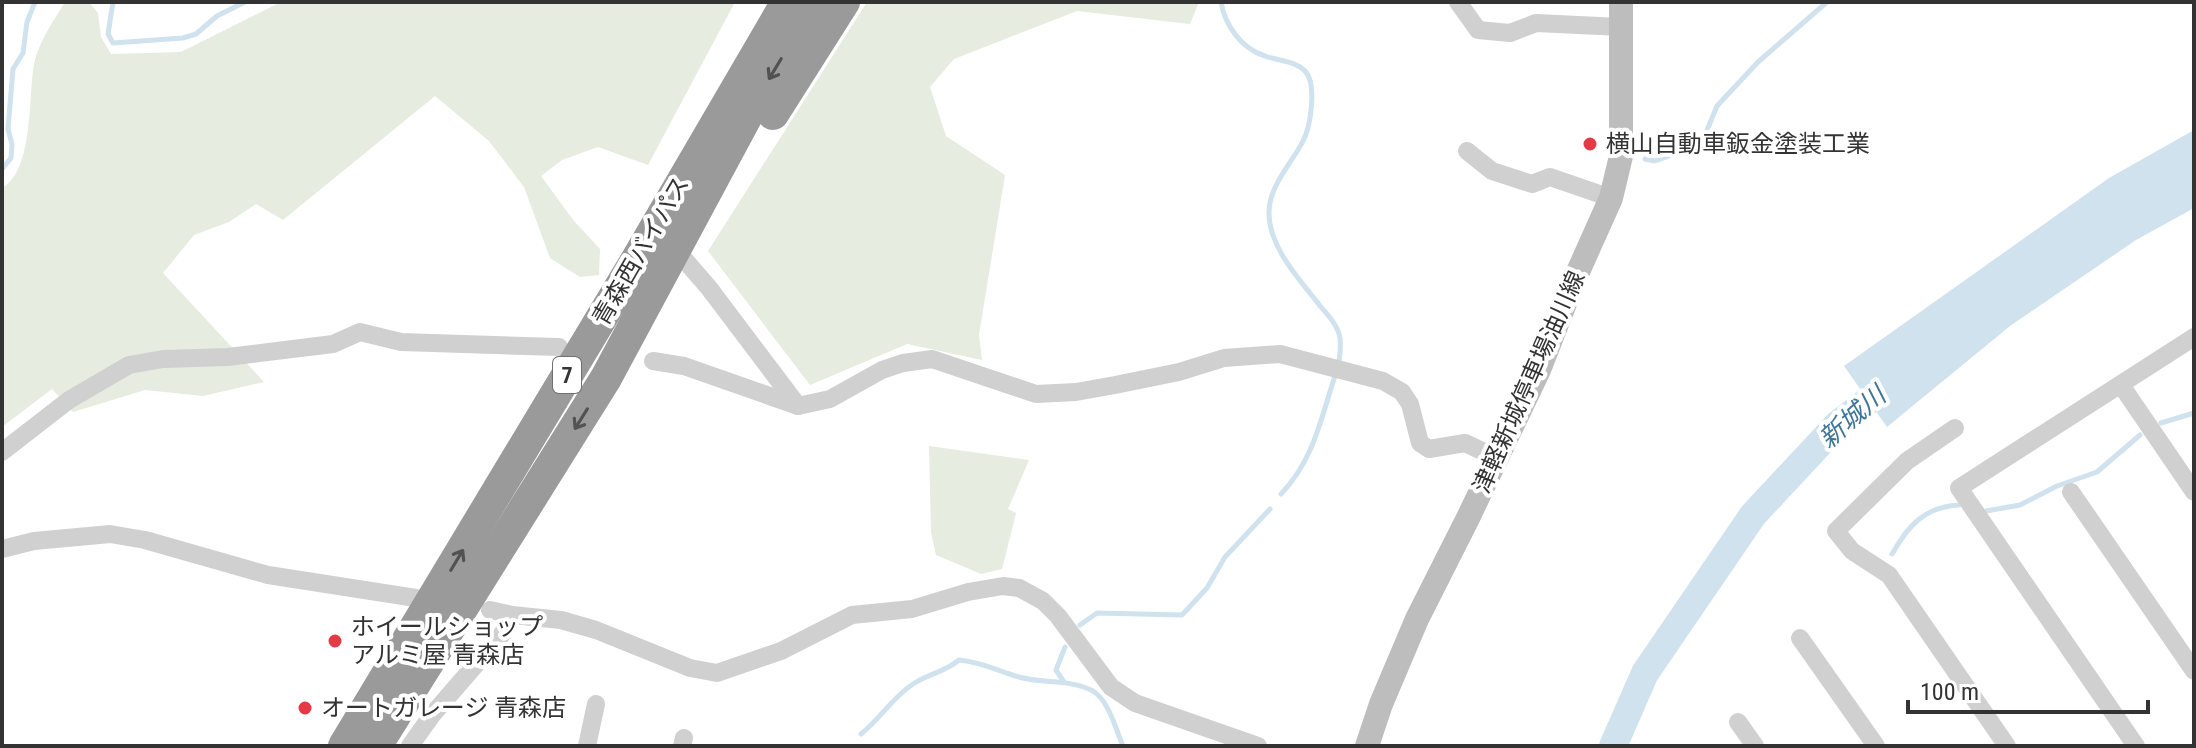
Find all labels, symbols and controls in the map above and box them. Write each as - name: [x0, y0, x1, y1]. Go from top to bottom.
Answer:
- one-way arrow: [766, 57, 782, 80]
- place label: 横山自動車鈑金塗装工業: [1606, 130, 1870, 158]
- marker: 横山自動車鈑金塗装工業: [1581, 135, 1599, 153]
- street label: 青森西バイパス: [587, 171, 695, 331]
- street label: 津軽新城停車場油川線: [1467, 267, 1591, 497]
- road number: 7: [553, 357, 581, 393]
- water label: 新城川: [1813, 378, 1894, 454]
- one-way arrow: [572, 407, 589, 429]
- one-way arrow: [449, 549, 465, 572]
- place label: ホイールショップ アルミ屋 青森店: [351, 613, 543, 669]
- marker: ホイールショップ アルミ屋 青森店: [326, 632, 344, 650]
- scale bar: [1908, 664, 2148, 714]
- text: 100 m: [1920, 678, 1979, 706]
- place label: オートガレージ 青森店: [321, 694, 566, 722]
- marker: オートガレージ 青森店: [296, 699, 314, 717]

